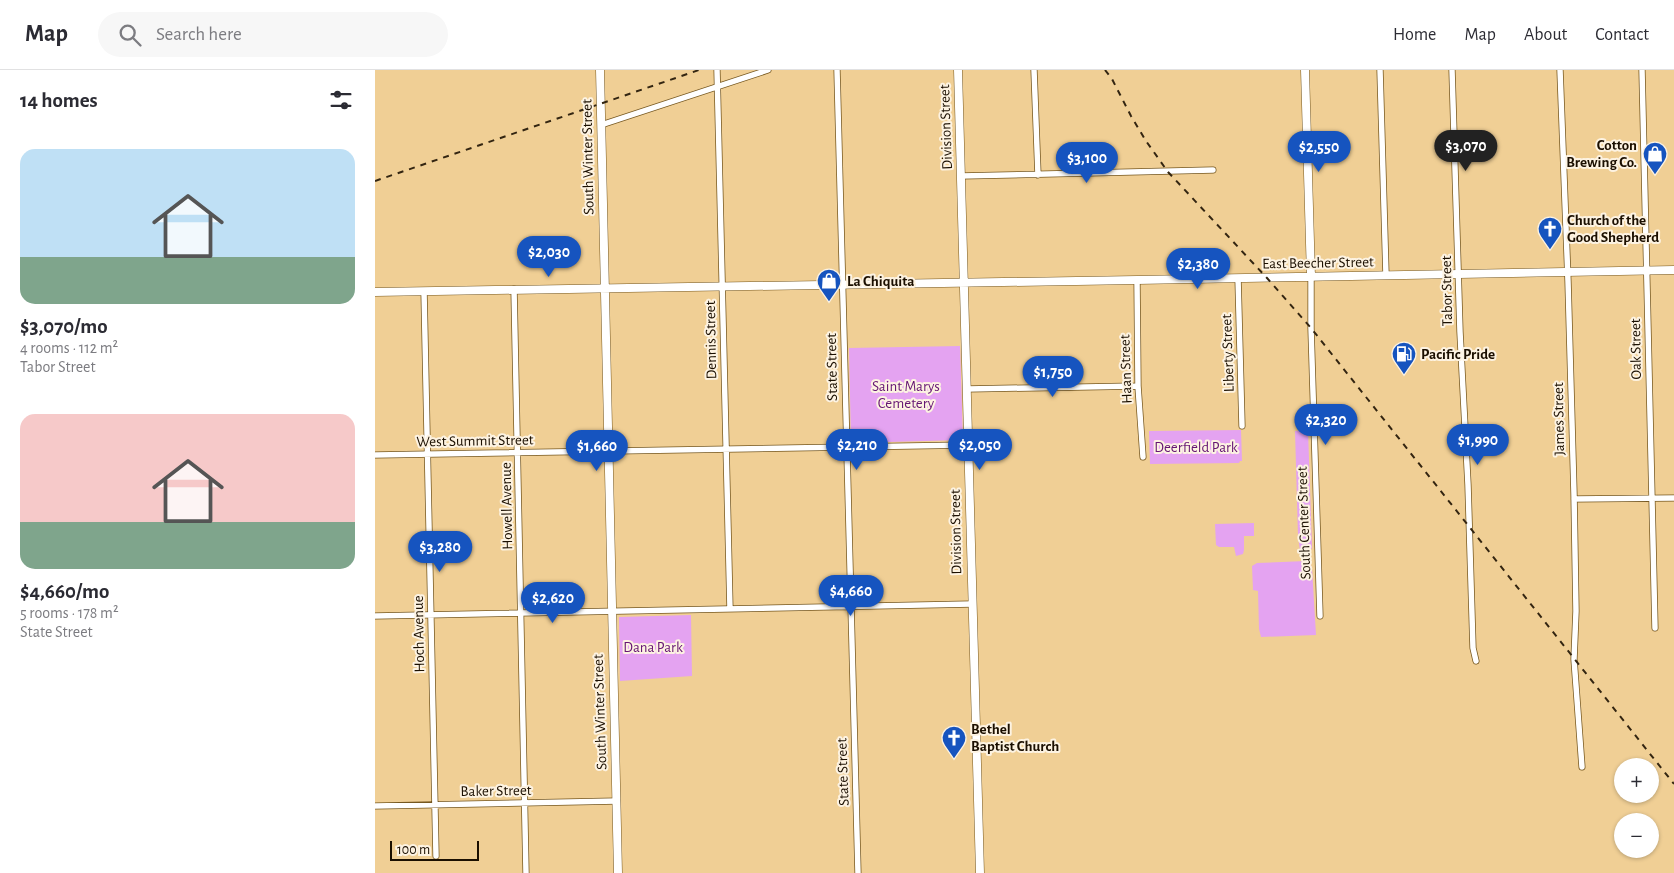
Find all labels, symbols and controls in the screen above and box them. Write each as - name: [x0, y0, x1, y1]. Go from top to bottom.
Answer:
- search box: [98, 12, 448, 57]
- icon: search: [116, 21, 144, 49]
- text: Map: [25, 22, 68, 46]
- text: Search here: [156, 25, 242, 44]
- text: Home: [1393, 26, 1436, 44]
- text: Map: [1464, 26, 1496, 44]
- text: About: [1524, 26, 1567, 44]
- text: Contact: [1595, 26, 1649, 44]
- street label: Division Street: [937, 84, 955, 170]
- icon: filters: [327, 86, 355, 114]
- text: 14 homes: [20, 90, 98, 111]
- street label: South Winter Street: [579, 99, 597, 215]
- pin: $3,070: [1425, 129, 1507, 172]
- pin: $2,550: [1278, 131, 1360, 173]
- text: $3,070: [1445, 138, 1487, 154]
- place label: Cotton Brewing Co.: [1566, 138, 1637, 170]
- text: $2,550: [1299, 139, 1339, 155]
- shop icon: Cotton Brewing Co.: [1642, 141, 1668, 175]
- pin: $3,100: [1046, 142, 1128, 184]
- text: $3,100: [1067, 150, 1107, 166]
- icon: home: [143, 181, 233, 271]
- place label: Church of the Good Shepherd: [1567, 213, 1659, 245]
- church icon: Church of the Good Shepherd: [1537, 216, 1563, 250]
- pin: $2,030: [508, 236, 590, 278]
- text: $2,030: [528, 244, 570, 260]
- pin: $2,380: [1157, 248, 1239, 290]
- street label: East Beecher Street: [1262, 255, 1374, 271]
- street label: Tabor Street: [1439, 255, 1455, 327]
- text: $2,380: [1177, 256, 1219, 272]
- shop icon: La Chiquita: [816, 268, 842, 302]
- place label: La Chiquita: [847, 274, 915, 289]
- street label: Dennis Street: [703, 300, 719, 380]
- street label: Liberty Street: [1219, 313, 1237, 392]
- text: $3,070/mo: [20, 316, 108, 337]
- street label: Oak Street: [1628, 318, 1644, 380]
- street label: State Street: [824, 333, 840, 401]
- street label: Haan Street: [1117, 334, 1135, 404]
- text: 4 rooms · 112 m²: [20, 340, 118, 356]
- fuel station icon: Pacific Pride: [1391, 341, 1417, 375]
- place label: Pacific Pride: [1421, 347, 1495, 362]
- pin: $1,750: [1012, 356, 1094, 398]
- text: Tabor Street: [20, 359, 96, 375]
- text: $1,750: [1034, 364, 1072, 380]
- park label: Saint Marys Cemetery: [872, 379, 940, 411]
- street label: James Street: [1551, 382, 1567, 456]
- pin: $2,320: [1285, 404, 1367, 446]
- text: $2,320: [1305, 412, 1347, 428]
- pin: $1,990: [1437, 424, 1519, 466]
- pin: $2,210: [816, 428, 898, 471]
- pin: $2,050: [939, 428, 1021, 471]
- pin: $1,660: [556, 430, 638, 472]
- street label: West Summit Street: [416, 432, 534, 450]
- text: $1,990: [1458, 432, 1498, 448]
- text: $2,210: [837, 437, 877, 453]
- text: $2,050: [959, 437, 1001, 453]
- text: $1,660: [577, 438, 617, 454]
- park label: Deerfield Park: [1154, 440, 1238, 455]
- icon: home: [143, 446, 233, 536]
- street label: Howell Avenue: [499, 462, 515, 550]
- street label: South Center Street: [1295, 466, 1313, 580]
- street label: Division Street: [948, 489, 964, 575]
- pin: $3,280: [399, 530, 481, 573]
- text: $3,280: [419, 539, 461, 555]
- pin: $4,660: [810, 574, 892, 617]
- text: $4,660/mo: [20, 581, 109, 602]
- pin: $2,620: [512, 582, 594, 624]
- text: $4,660: [830, 583, 872, 599]
- text: $2,620: [532, 590, 574, 606]
- street label: Hoch Avenue: [411, 595, 427, 673]
- text: 5 rooms · 178 m²: [20, 605, 118, 621]
- text: State Street: [20, 624, 93, 640]
- park label: Dana Park: [623, 640, 683, 655]
- street label: South Winter Street: [590, 654, 610, 770]
- place label: Bethel Baptist Church: [971, 722, 1059, 754]
- church icon: Bethel Baptist Church: [941, 725, 967, 759]
- street label: State Street: [834, 738, 852, 806]
- map controls: [1614, 758, 1659, 858]
- button: +: [1614, 758, 1659, 803]
- street label: Baker Street: [460, 783, 532, 799]
- button: −: [1614, 813, 1659, 858]
- scale bar: [390, 838, 479, 861]
- text: 100 m: [397, 843, 430, 857]

